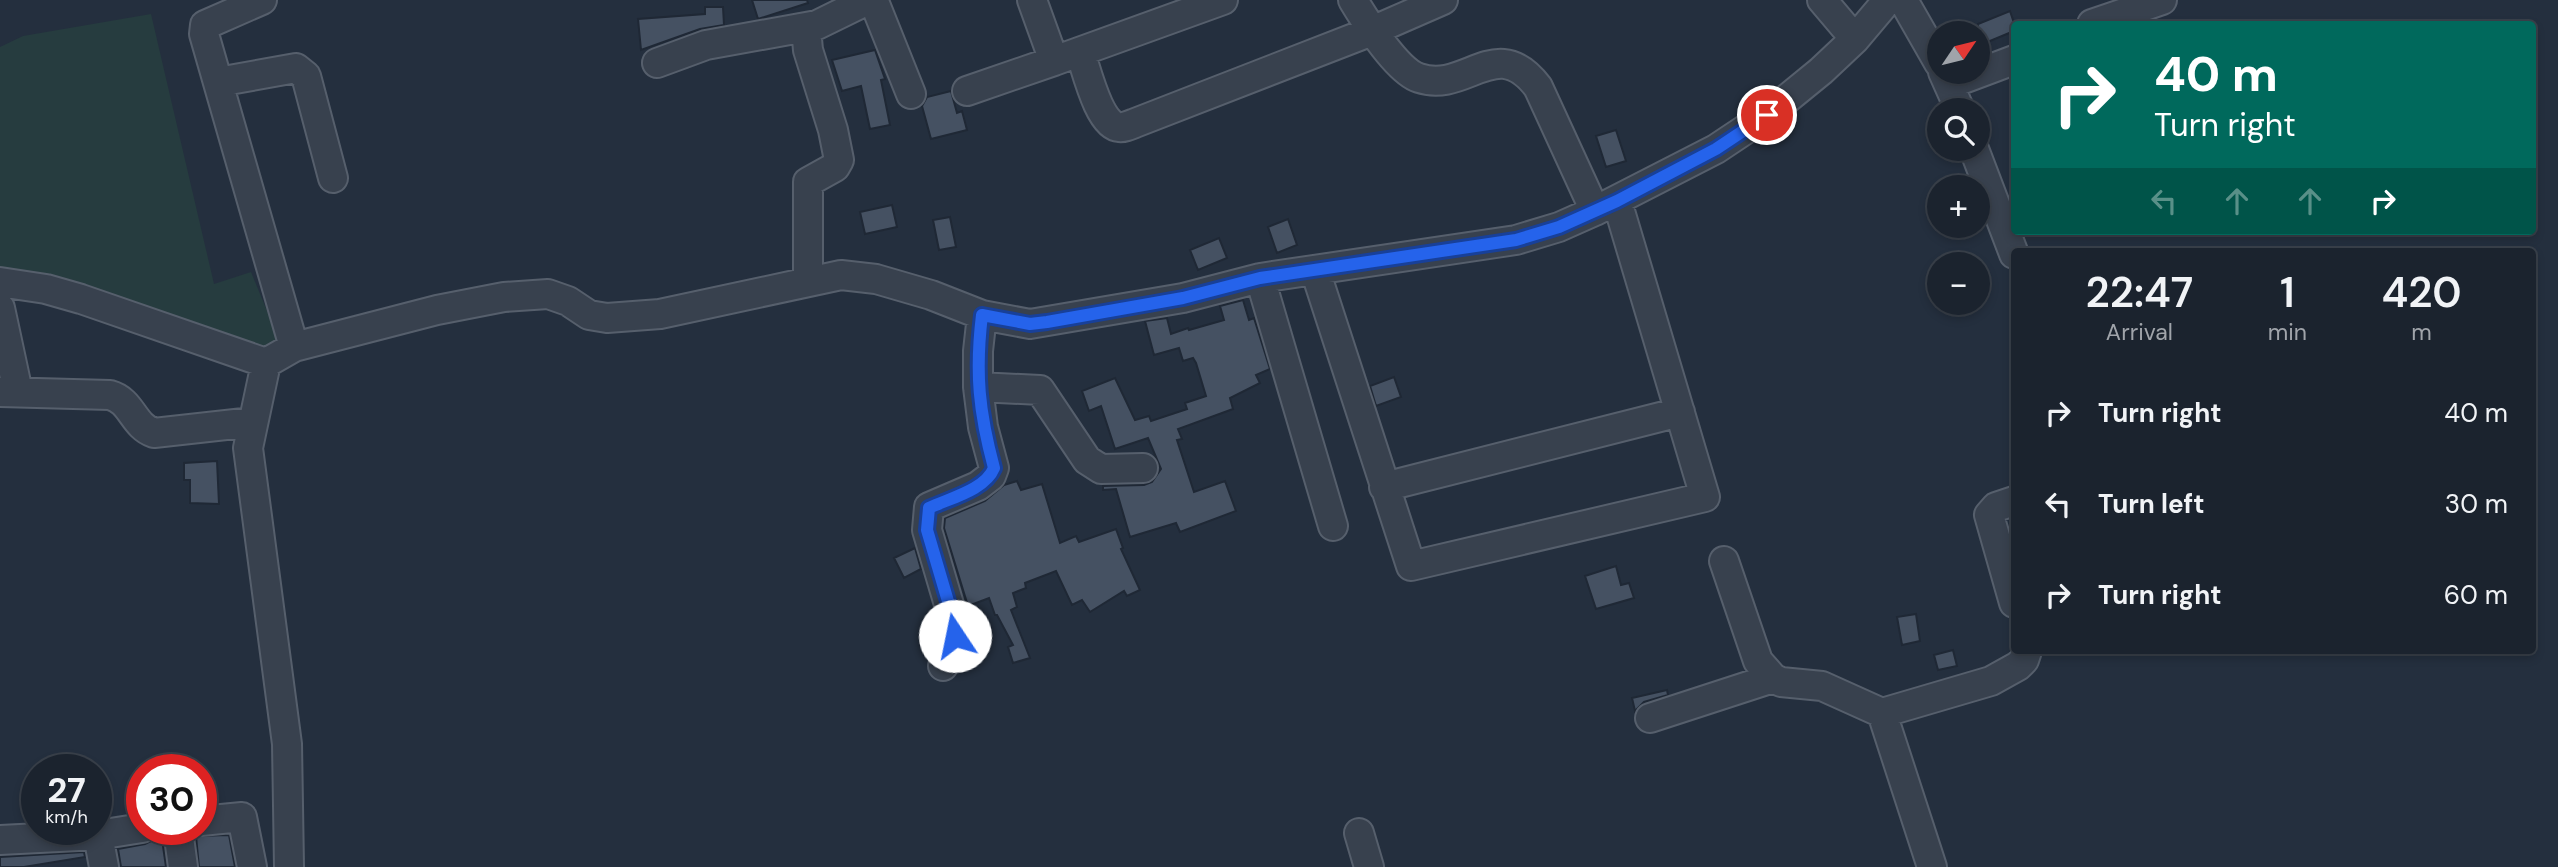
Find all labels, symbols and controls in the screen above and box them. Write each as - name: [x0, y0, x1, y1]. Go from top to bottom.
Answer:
- north arrow: [1927, 21, 1990, 84]
- map controls: [1927, 21, 1990, 315]
- text: 40 m: [2154, 42, 2278, 106]
- icon: right: [2039, 49, 2130, 140]
- pin: [1737, 85, 1797, 145]
- icon: arrive: [1748, 96, 1786, 134]
- button: search: [1927, 98, 1990, 161]
- text: Turn right: [2154, 104, 2296, 146]
- button: +: [1927, 175, 1990, 238]
- icon: left: [2145, 182, 2183, 220]
- icon: ahead: [2218, 182, 2256, 220]
- icon: ahead: [2291, 182, 2329, 220]
- icon: right: [2364, 182, 2402, 220]
- button: −: [1927, 252, 1990, 315]
- text: 22:47: [2085, 265, 2193, 320]
- text: 1: [2280, 265, 2295, 320]
- text: 420: [2381, 265, 2462, 320]
- text: Arrival: [2106, 317, 2173, 347]
- text: min: [2268, 317, 2307, 347]
- text: m: [2411, 317, 2432, 347]
- icon: right: [2039, 394, 2077, 432]
- text: Turn right: [2098, 396, 2222, 430]
- text: 40 m: [2444, 396, 2508, 430]
- icon: left: [2039, 485, 2077, 523]
- text: Turn left: [2098, 487, 2205, 521]
- text: 30 m: [2445, 487, 2508, 521]
- icon: right: [2039, 576, 2077, 614]
- text: Turn right: [2098, 578, 2222, 612]
- text: 60 m: [2444, 578, 2508, 612]
- position arrow: [918, 599, 992, 673]
- speed limit sign: 30: [126, 754, 217, 845]
- text: 27: [47, 767, 86, 813]
- text: km/h: [45, 805, 88, 829]

